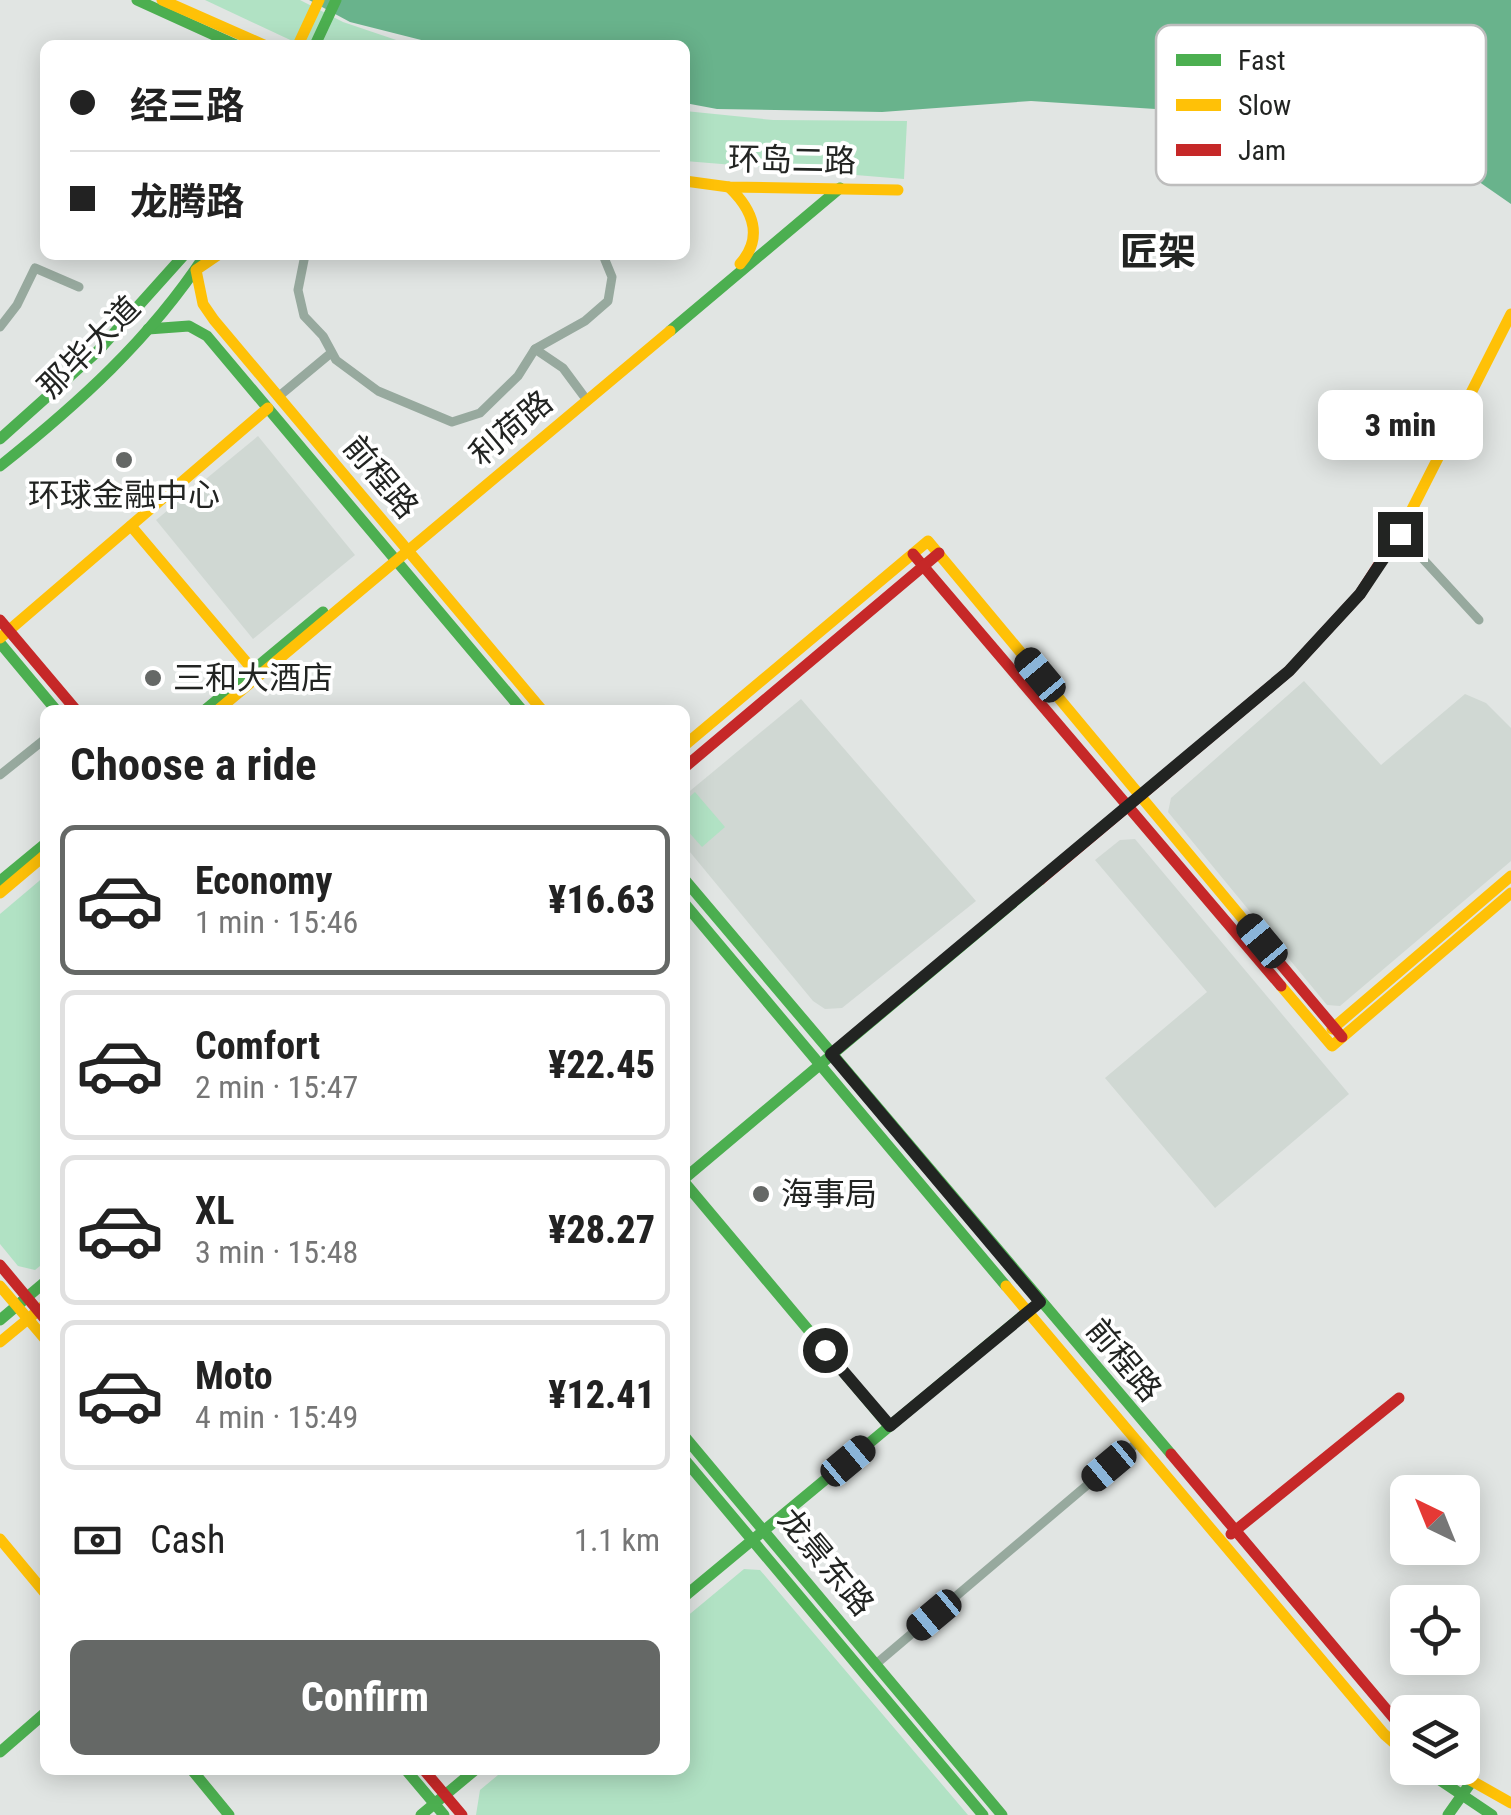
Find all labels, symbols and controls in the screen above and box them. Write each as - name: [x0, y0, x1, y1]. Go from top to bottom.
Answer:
- legend: [1156, 25, 1486, 185]
- text: Fast: [1238, 44, 1285, 77]
- text: 经三路: [130, 84, 244, 128]
- text: Slow: [1238, 89, 1291, 122]
- text: Jam: [1238, 134, 1286, 167]
- street label: 环岛二路: [728, 140, 856, 180]
- text: 龙腾路: [130, 180, 244, 224]
- district label: 匠架: [1120, 230, 1196, 274]
- street label: 那毕大道: [30, 288, 148, 406]
- street label: 利荷路: [462, 383, 560, 473]
- callout: 3 min: [1318, 389, 1482, 459]
- text: 3 min: [1365, 406, 1436, 444]
- street label: 前程路: [336, 428, 426, 526]
- marker: 环球金融中心: [113, 449, 135, 471]
- place label: 环球金融中心: [28, 476, 220, 514]
- route end: [1378, 512, 1423, 557]
- car: [1009, 642, 1071, 708]
- place label: 三和大酒店: [173, 659, 333, 697]
- marker: 三和大酒店: [142, 667, 164, 689]
- text: Choose a ride: [70, 738, 317, 791]
- icon: car: [75, 855, 165, 945]
- text: Economy: [195, 859, 332, 903]
- text: ¥16.63: [548, 878, 655, 922]
- text: 1 min · 15:46: [195, 903, 358, 941]
- car: [1231, 908, 1293, 974]
- icon: car: [75, 1020, 165, 1110]
- text: Comfort: [195, 1024, 320, 1068]
- text: ¥22.45: [548, 1043, 655, 1087]
- text: 2 min · 15:47: [195, 1068, 358, 1106]
- place label: 海事局: [781, 1175, 877, 1213]
- marker: 海事局: [750, 1183, 772, 1205]
- icon: car: [75, 1185, 165, 1275]
- text: XL: [195, 1189, 234, 1233]
- text: ¥28.27: [548, 1208, 655, 1252]
- text: 3 min · 15:48: [195, 1233, 358, 1271]
- street label: 前程路: [1079, 1311, 1169, 1409]
- route start: [803, 1328, 848, 1373]
- icon: car: [75, 1350, 165, 1440]
- text: Moto: [195, 1354, 273, 1398]
- text: ¥12.41: [548, 1373, 655, 1417]
- text: 4 min · 15:49: [195, 1398, 358, 1436]
- car: [815, 1430, 881, 1492]
- car: [1076, 1435, 1142, 1497]
- north arrow: [1390, 1475, 1480, 1565]
- map controls: [1390, 1475, 1480, 1785]
- street label: 龙景东路: [770, 1501, 882, 1623]
- icon: cash: [70, 1513, 125, 1568]
- text: Cash: [150, 1518, 225, 1562]
- text: 1.1 km: [574, 1521, 660, 1559]
- car: [901, 1584, 967, 1646]
- button: locate: [1390, 1585, 1480, 1675]
- button: Confirm: [70, 1640, 660, 1755]
- button: layers: [1390, 1695, 1480, 1785]

